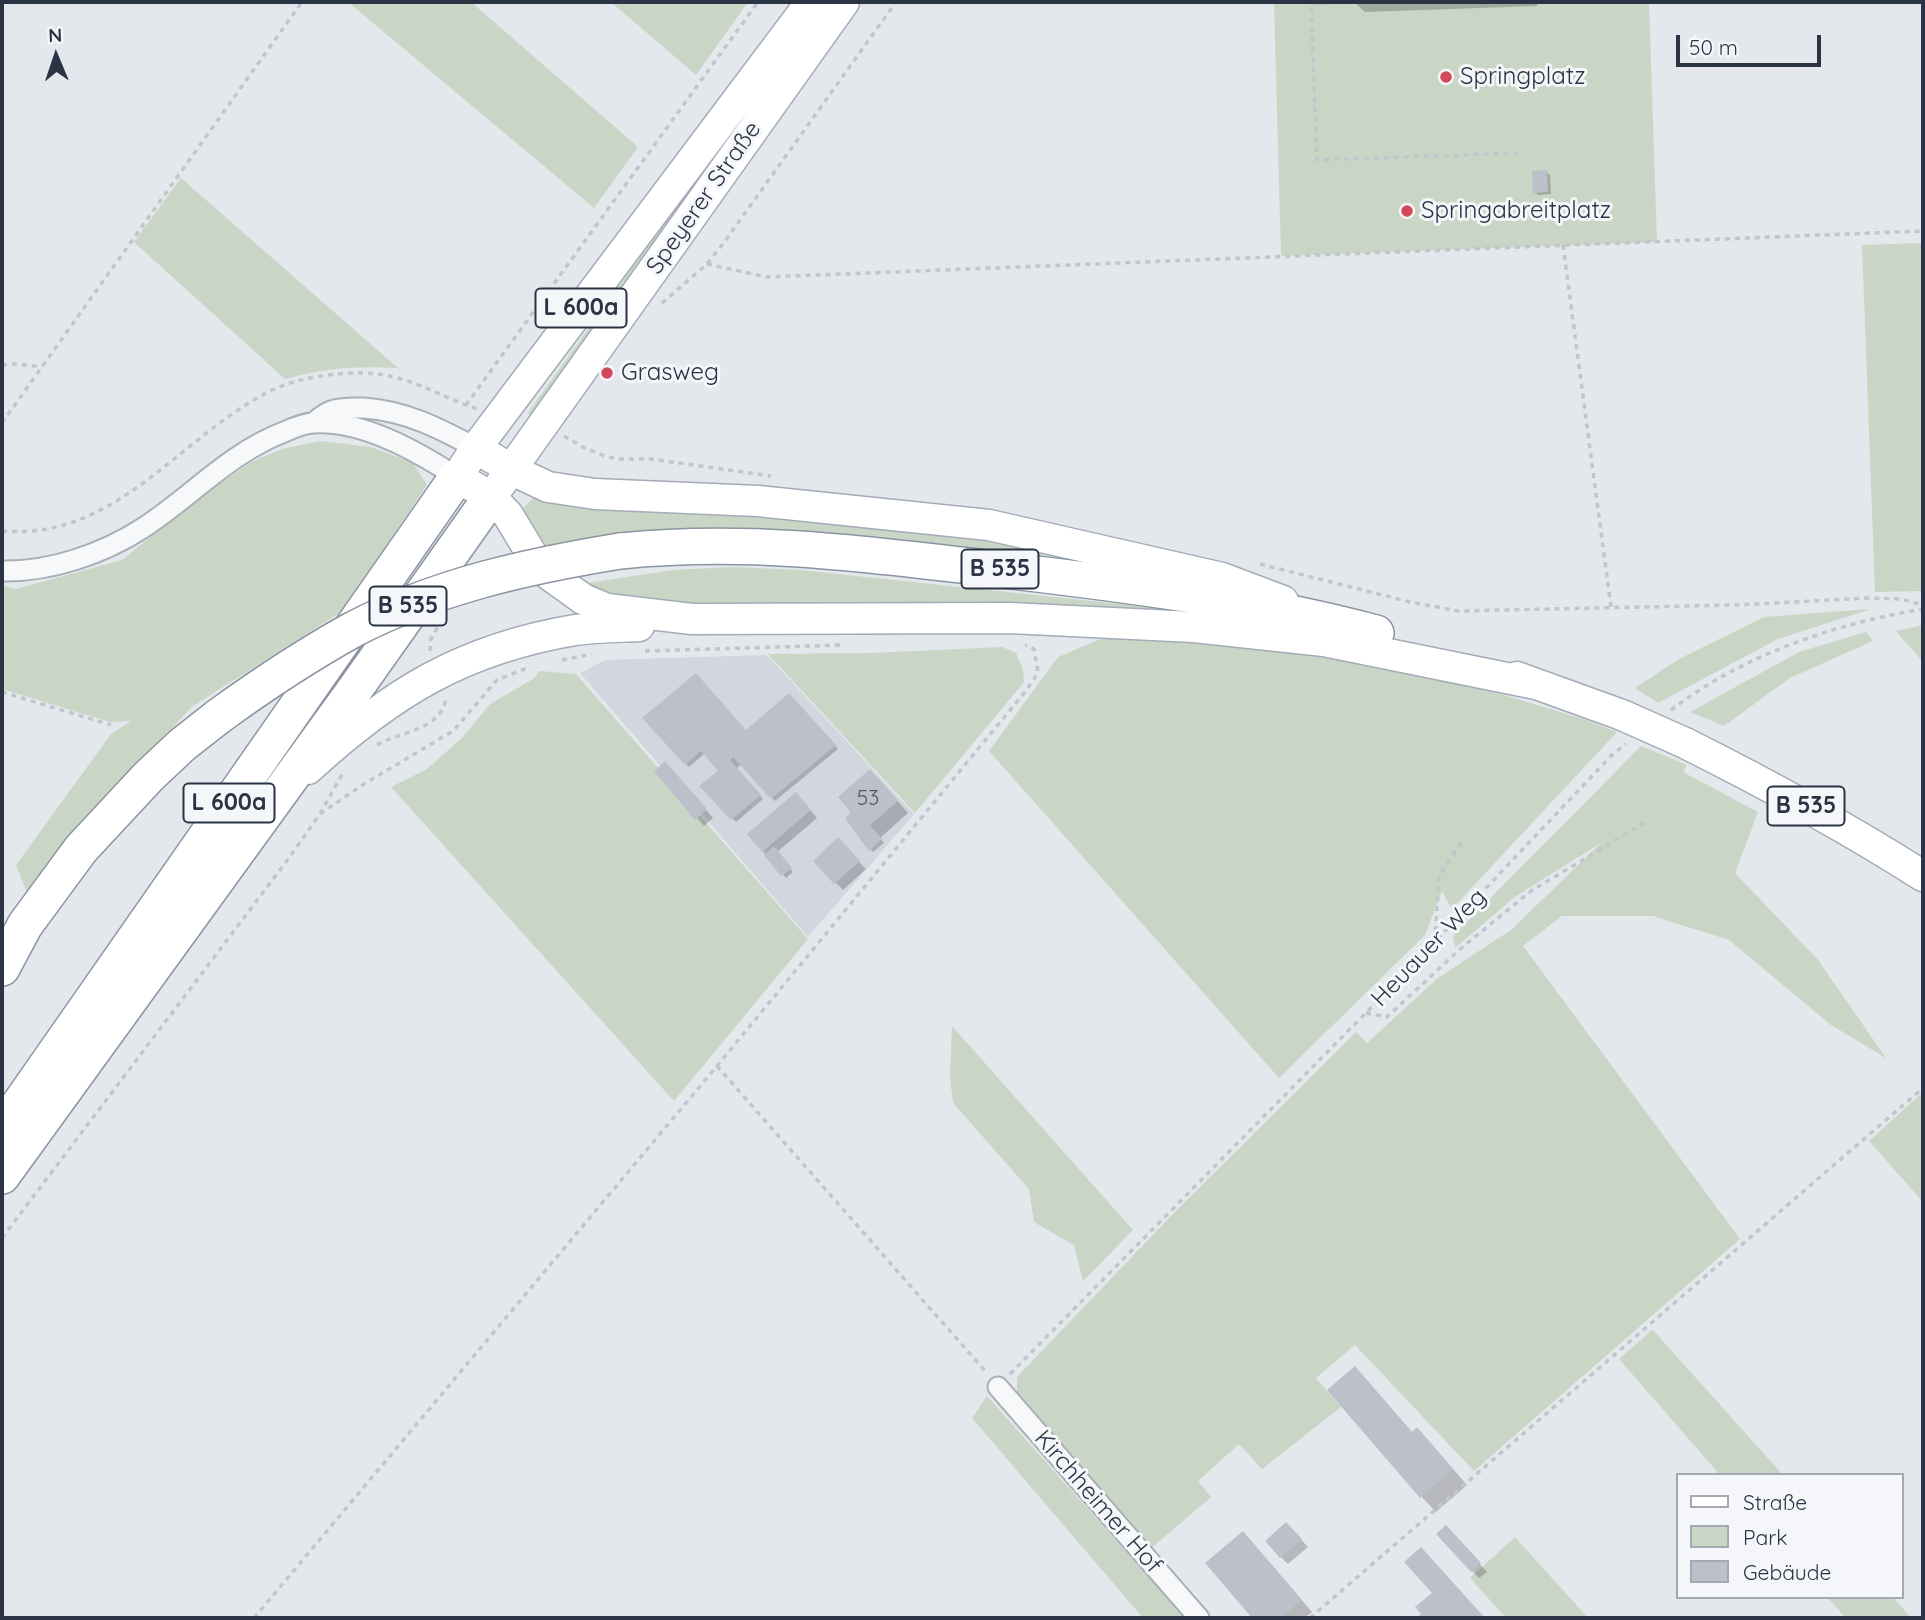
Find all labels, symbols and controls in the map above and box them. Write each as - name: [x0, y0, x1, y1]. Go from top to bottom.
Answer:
- north arrow: [21, 21, 91, 91]
- scale bar: [1680, 21, 1825, 65]
- text: N: [48, 23, 63, 47]
- text: 50 m: [1689, 34, 1738, 60]
- place label: Springplatz: [1460, 63, 1585, 91]
- marker: Springplatz: [1438, 69, 1454, 85]
- street label: Speyerer Straße: [641, 116, 767, 280]
- place label: Springabreitplatz: [1421, 197, 1611, 225]
- marker: Springabreitplatz: [1399, 203, 1415, 219]
- road number: L 600a: [536, 288, 626, 328]
- place label: Grasweg: [621, 359, 719, 387]
- marker: Grasweg: [599, 365, 615, 381]
- road number: B 535: [962, 550, 1038, 589]
- road number: B 535: [370, 586, 446, 626]
- road number: L 600a: [184, 783, 274, 822]
- house number: 53: [857, 786, 879, 812]
- road number: B 535: [1768, 786, 1844, 826]
- street label: Heuauer Weg: [1365, 883, 1493, 1013]
- street label: Kirchheimer Hof: [1028, 1425, 1168, 1579]
- legend: [1676, 1473, 1904, 1599]
- text: Straße: [1743, 1489, 1807, 1515]
- text: Park: [1743, 1524, 1787, 1550]
- text: Gebäude: [1743, 1559, 1831, 1585]

